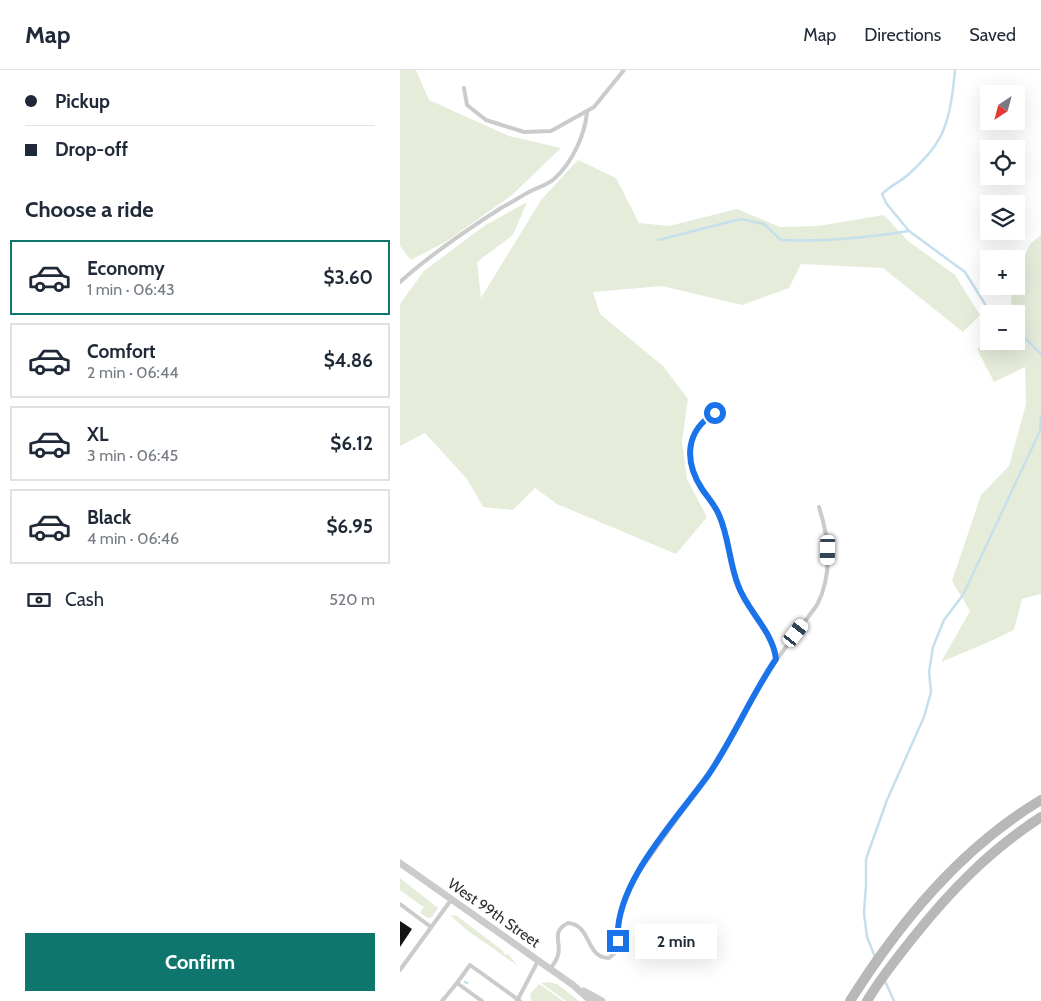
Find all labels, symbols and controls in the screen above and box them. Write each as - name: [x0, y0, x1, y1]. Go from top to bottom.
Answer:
- text: Map: [25, 20, 71, 49]
- text: Map: [803, 24, 836, 46]
- text: Directions: [864, 24, 941, 46]
- text: Saved: [969, 24, 1016, 46]
- north arrow: [980, 85, 1025, 130]
- map controls: [980, 85, 1025, 350]
- text: Pickup: [55, 90, 110, 113]
- text: Drop-off: [55, 138, 128, 161]
- button: locate: [980, 140, 1025, 185]
- button: layers: [980, 195, 1025, 240]
- text: Choose a ride: [25, 196, 154, 223]
- button: +: [980, 250, 1025, 295]
- icon: car: [27, 255, 72, 300]
- text: Economy: [87, 257, 165, 280]
- text: $3.60: [323, 266, 373, 289]
- text: 1 min · 06:43: [87, 280, 175, 299]
- button: −: [980, 305, 1025, 350]
- icon: car: [27, 338, 72, 383]
- text: Comfort: [87, 340, 156, 363]
- text: $4.86: [324, 349, 373, 372]
- text: 2 min · 06:44: [87, 363, 178, 382]
- route start: [704, 402, 726, 424]
- icon: car: [27, 421, 72, 466]
- text: XL: [87, 423, 108, 446]
- text: $6.12: [330, 432, 373, 455]
- text: 3 min · 06:45: [87, 446, 178, 465]
- icon: car: [27, 504, 72, 549]
- text: Black: [87, 506, 131, 529]
- text: $6.95: [326, 515, 373, 538]
- text: 4 min · 06:46: [87, 529, 179, 548]
- car: [820, 535, 835, 565]
- icon: cash: [25, 586, 53, 614]
- text: Cash: [65, 588, 104, 611]
- text: 520 m: [329, 590, 375, 609]
- car: [780, 617, 811, 649]
- street label: West 99th Street: [445, 875, 543, 951]
- callout: 2 min: [636, 924, 718, 958]
- route end: [607, 930, 629, 952]
- text: 2 min: [657, 932, 695, 951]
- button: Confirm: [25, 933, 375, 991]

